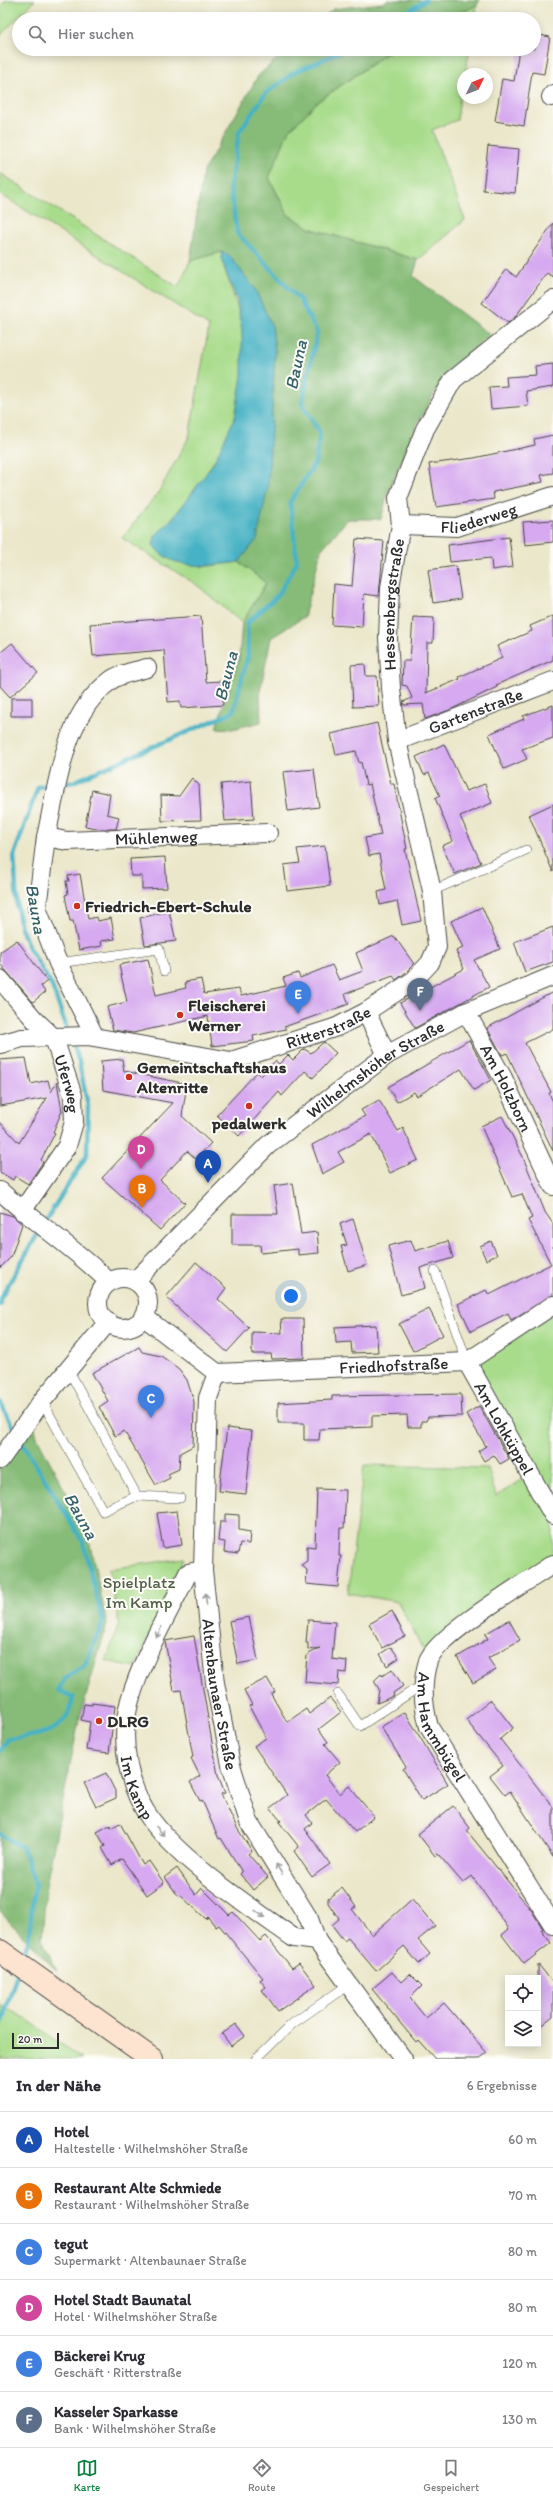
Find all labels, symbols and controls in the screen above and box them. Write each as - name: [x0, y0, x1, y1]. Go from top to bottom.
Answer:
- search box: [12, 12, 541, 56]
- icon: search: [26, 23, 48, 45]
- text: Hier suchen: [58, 25, 134, 43]
- north arrow: [457, 68, 493, 104]
- water label: Bauna: [280, 337, 312, 392]
- street label: Fliederweg: [440, 498, 520, 537]
- street label: Hessenbergstraße: [378, 537, 408, 671]
- water label: Bauna: [209, 648, 243, 703]
- street label: Gartenstraße: [425, 684, 525, 738]
- street label: Mühlenweg: [115, 826, 198, 849]
- water label: Bauna: [21, 882, 51, 936]
- place label: Friedrich-Ebert-Schule: [85, 896, 252, 916]
- marker: Friedrich-Ebert-Schule: [72, 901, 82, 911]
- pin: F: [407, 978, 433, 1011]
- pin: E: [285, 981, 311, 1014]
- place label: Fleischerei Werner: [188, 995, 266, 1035]
- street label: Ritterstraße: [283, 1001, 374, 1053]
- marker: Fleischerei Werner: [175, 1010, 185, 1020]
- street label: Wilhelmshöher Straße: [302, 1016, 448, 1122]
- street label: Am Holzborn: [476, 1040, 537, 1135]
- street label: Uferweg: [50, 1052, 84, 1114]
- place label: Gemeintschaftshaus Altenritte: [136, 1057, 287, 1097]
- marker: Gemeintschaftshaus Altenritte: [124, 1072, 134, 1082]
- marker: pedalwerk: [244, 1101, 254, 1111]
- place label: pedalwerk: [211, 1113, 286, 1134]
- pin: D: [128, 1136, 154, 1169]
- pin: A: [195, 1150, 221, 1183]
- pin: B: [129, 1175, 155, 1208]
- your location: [281, 1286, 301, 1306]
- street label: Friedhofstraße: [339, 1353, 449, 1378]
- street label: Am Lohküppel: [470, 1378, 538, 1478]
- pin: C: [138, 1385, 164, 1418]
- water label: Bauna: [59, 1489, 103, 1544]
- park label: Spielplatz Im Kamp: [103, 1572, 175, 1612]
- one-way arrow: [203, 1592, 210, 1605]
- street label: Altenbaunaer Straße: [198, 1618, 242, 1772]
- one-way arrow: [155, 1626, 162, 1638]
- street label: Am Hammbügel: [414, 1671, 471, 1785]
- place label: DLRG: [107, 1711, 149, 1731]
- marker: DLRG: [94, 1716, 104, 1726]
- street label: Im Kamp: [117, 1754, 158, 1824]
- one-way arrow: [156, 1826, 165, 1836]
- one-way arrow: [274, 1864, 283, 1875]
- one-way arrow: [254, 1910, 265, 1918]
- map controls: [505, 1975, 541, 2047]
- button: locate: [505, 1975, 541, 2011]
- button: layers: [505, 2011, 541, 2047]
- scale bar: [12, 2031, 59, 2050]
- text: 20 m: [18, 2033, 42, 2046]
- text: In der Nähe: [16, 2075, 101, 2095]
- text: 6 Ergebnisse: [467, 2078, 537, 2093]
- text: Hotel: [54, 2123, 89, 2141]
- text: A: [25, 2132, 33, 2147]
- text: 60 m: [508, 2132, 537, 2147]
- text: Haltestelle · Wilhelmshöher Straße: [54, 2141, 248, 2156]
- text: Restaurant Alte Schmiede: [54, 2179, 221, 2197]
- text: B: [25, 2188, 33, 2203]
- text: 70 m: [509, 2188, 537, 2203]
- text: Restaurant · Wilhelmshöher Straße: [54, 2197, 249, 2212]
- text: tegut: [54, 2235, 88, 2253]
- text: C: [25, 2244, 33, 2259]
- text: 80 m: [508, 2244, 537, 2259]
- text: Supermarkt · Altenbaunaer Straße: [54, 2253, 247, 2268]
- text: Hotel Stadt Baunatal: [54, 2291, 191, 2309]
- text: D: [25, 2300, 33, 2315]
- text: 80 m: [508, 2300, 537, 2315]
- text: Hotel · Wilhelmshöher Straße: [54, 2309, 217, 2324]
- text: Bäckerei Krug: [54, 2347, 145, 2365]
- text: E: [25, 2356, 33, 2371]
- text: 120 m: [502, 2356, 537, 2371]
- text: Geschäft · Ritterstraße: [54, 2365, 182, 2380]
- text: Kasseler Sparkasse: [54, 2403, 178, 2421]
- text: F: [26, 2412, 32, 2427]
- text: 130 m: [502, 2412, 537, 2427]
- text: Bank · Wilhelmshöher Straße: [54, 2421, 216, 2436]
- tab: Karte: [74, 2457, 100, 2494]
- tab: Route: [248, 2457, 276, 2494]
- tab: Gespeichert: [423, 2457, 479, 2494]

